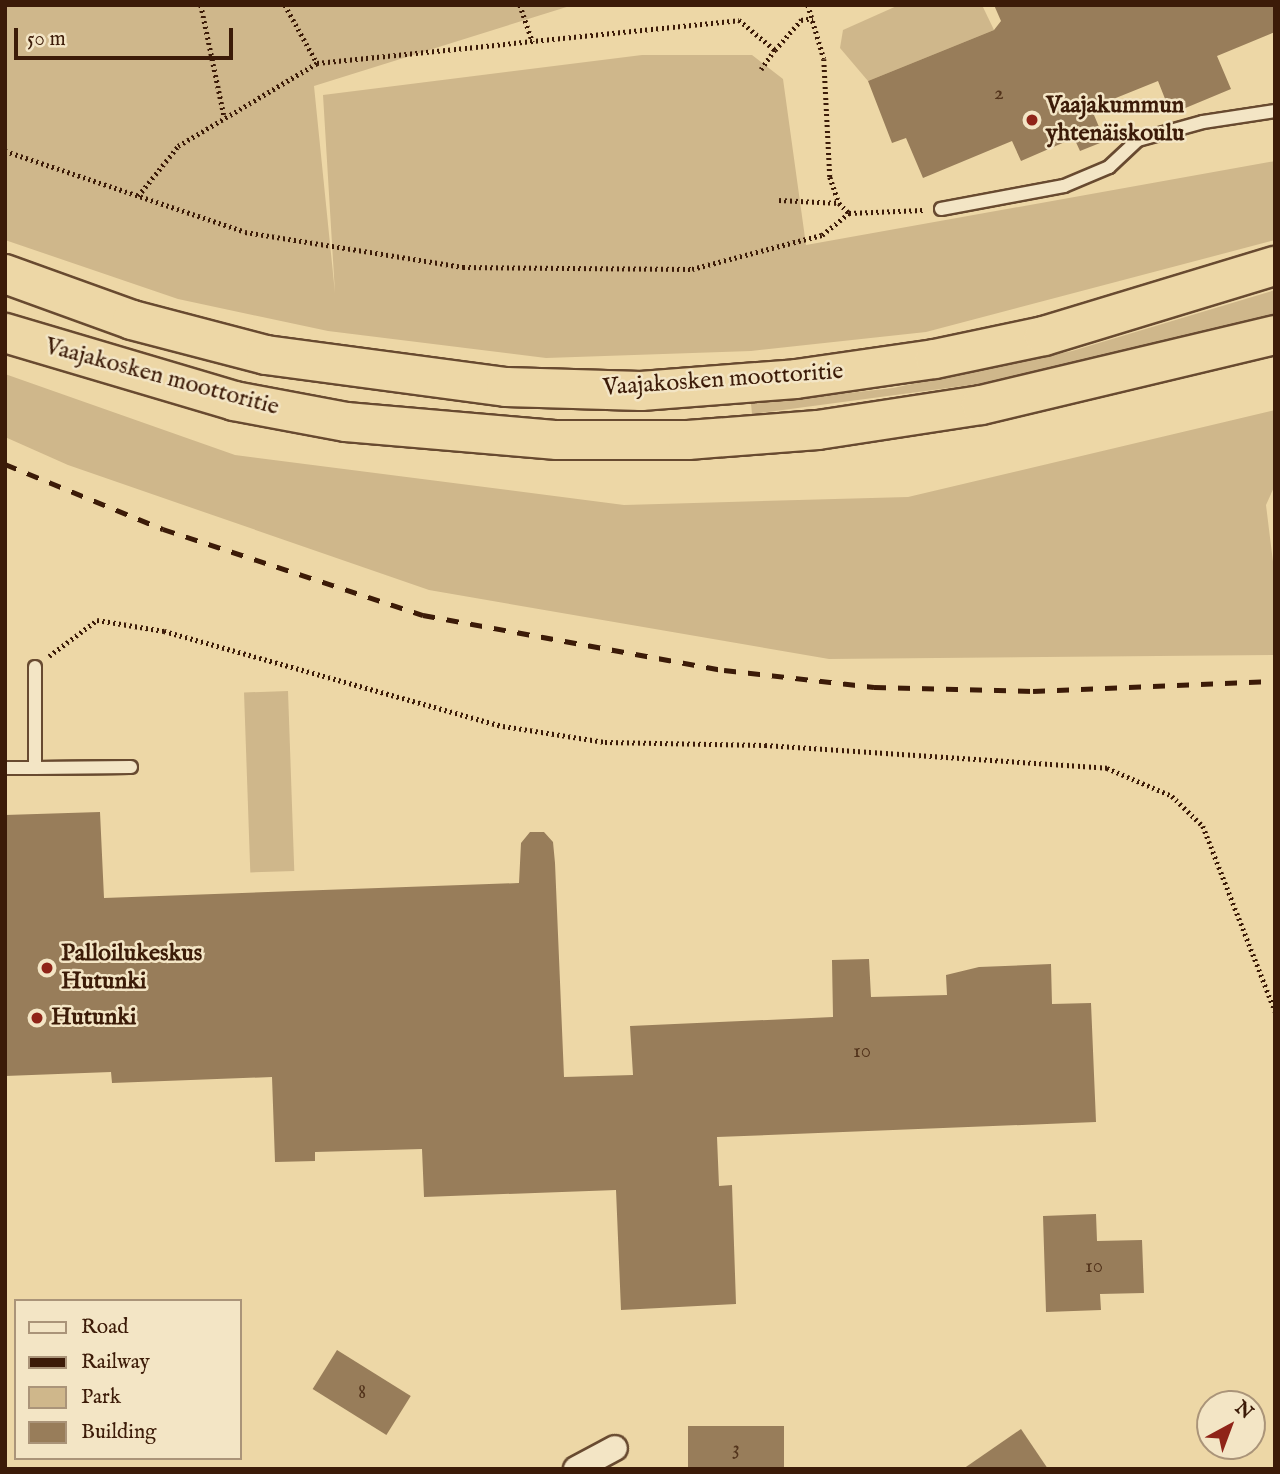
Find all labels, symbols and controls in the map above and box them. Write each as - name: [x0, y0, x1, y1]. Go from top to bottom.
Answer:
- scale bar: [18, 14, 236, 58]
- text: 50 m: [27, 26, 66, 53]
- house number: 2: [994, 81, 1004, 107]
- place label: Vaajakummun yhtenäiskoulu: [1046, 92, 1184, 148]
- marker: Vaajakummun yhtenäiskoulu: [1024, 112, 1040, 128]
- street label: Vaajakosken moottoritie: [42, 332, 282, 422]
- street label: Vaajakosken moottoritie: [602, 357, 844, 403]
- place label: Palloilukeskus Hutunki: [61, 940, 202, 996]
- marker: Palloilukeskus Hutunki: [39, 960, 55, 976]
- place label: Hutunki: [51, 1004, 136, 1032]
- marker: Hutunki: [29, 1010, 45, 1026]
- house number: 10: [853, 1039, 871, 1065]
- house number: 10: [1085, 1254, 1103, 1280]
- legend: [14, 1299, 242, 1460]
- text: Road: [81, 1314, 128, 1341]
- text: Railway: [81, 1349, 150, 1376]
- house number: 8: [358, 1380, 366, 1406]
- text: Park: [81, 1384, 121, 1411]
- north arrow: [1196, 1390, 1266, 1460]
- text: N: [1229, 1396, 1258, 1425]
- text: Building: [81, 1419, 156, 1446]
- house number: 3: [732, 1436, 740, 1462]

